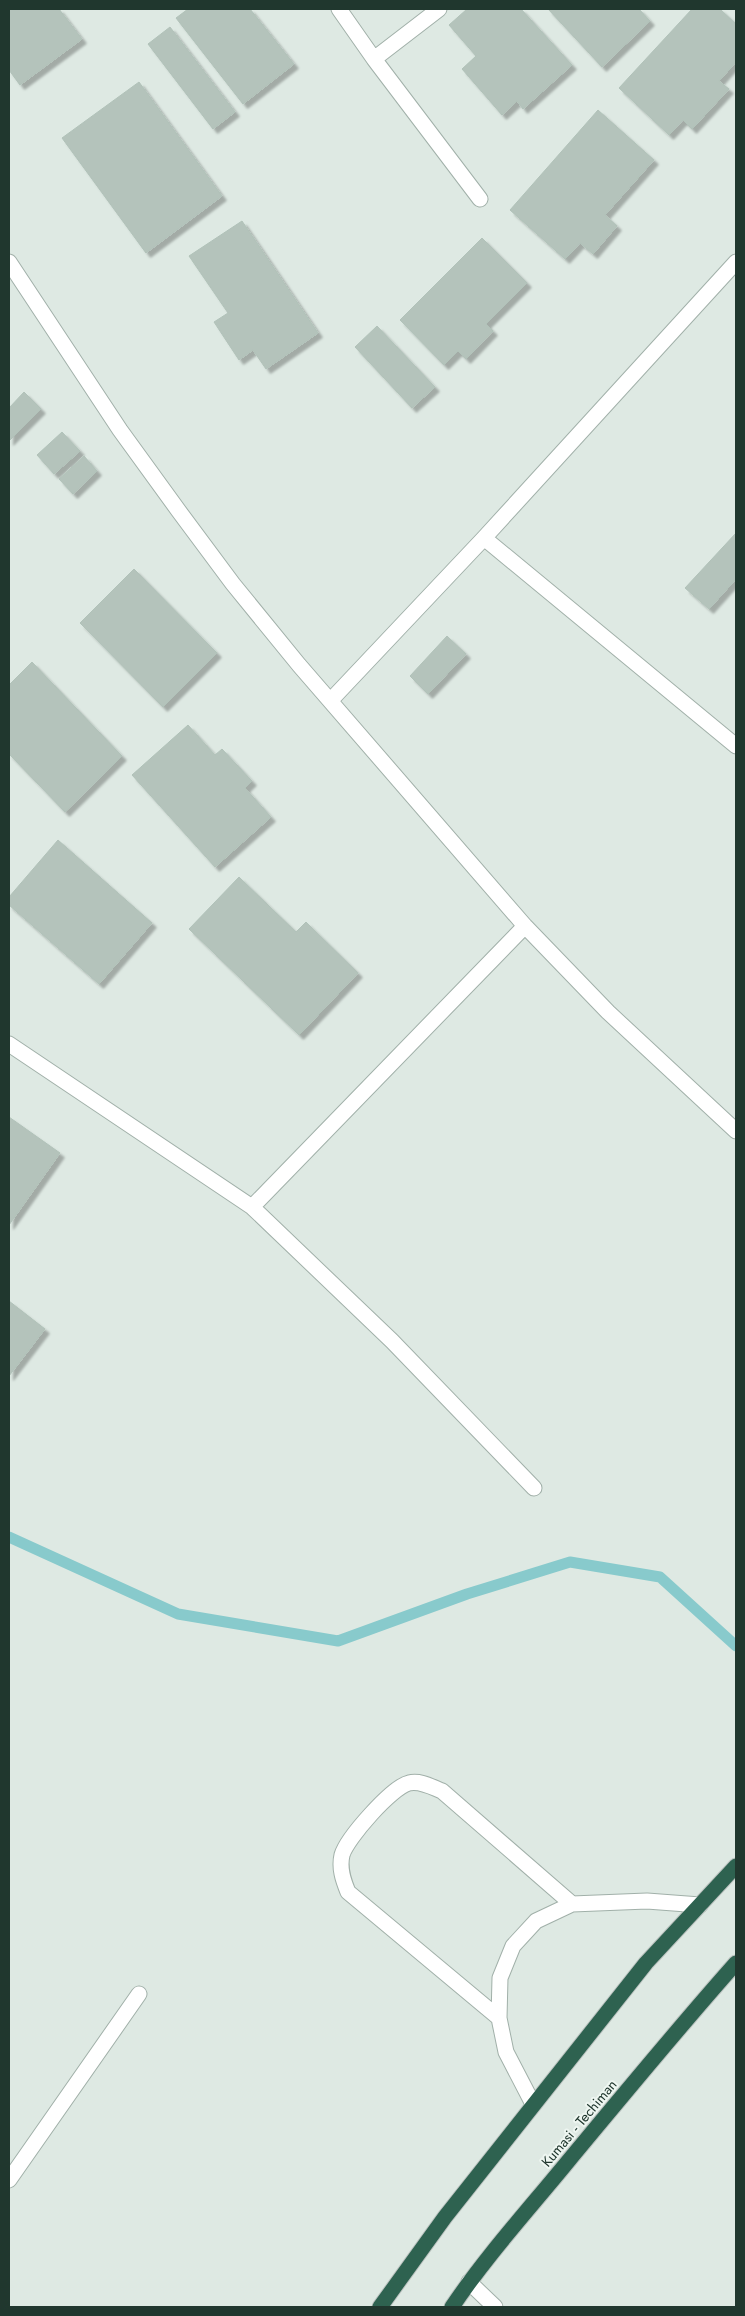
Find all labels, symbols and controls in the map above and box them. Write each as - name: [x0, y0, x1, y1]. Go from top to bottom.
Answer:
- street label: Kumasi - Techiman: [537, 2075, 621, 2171]

